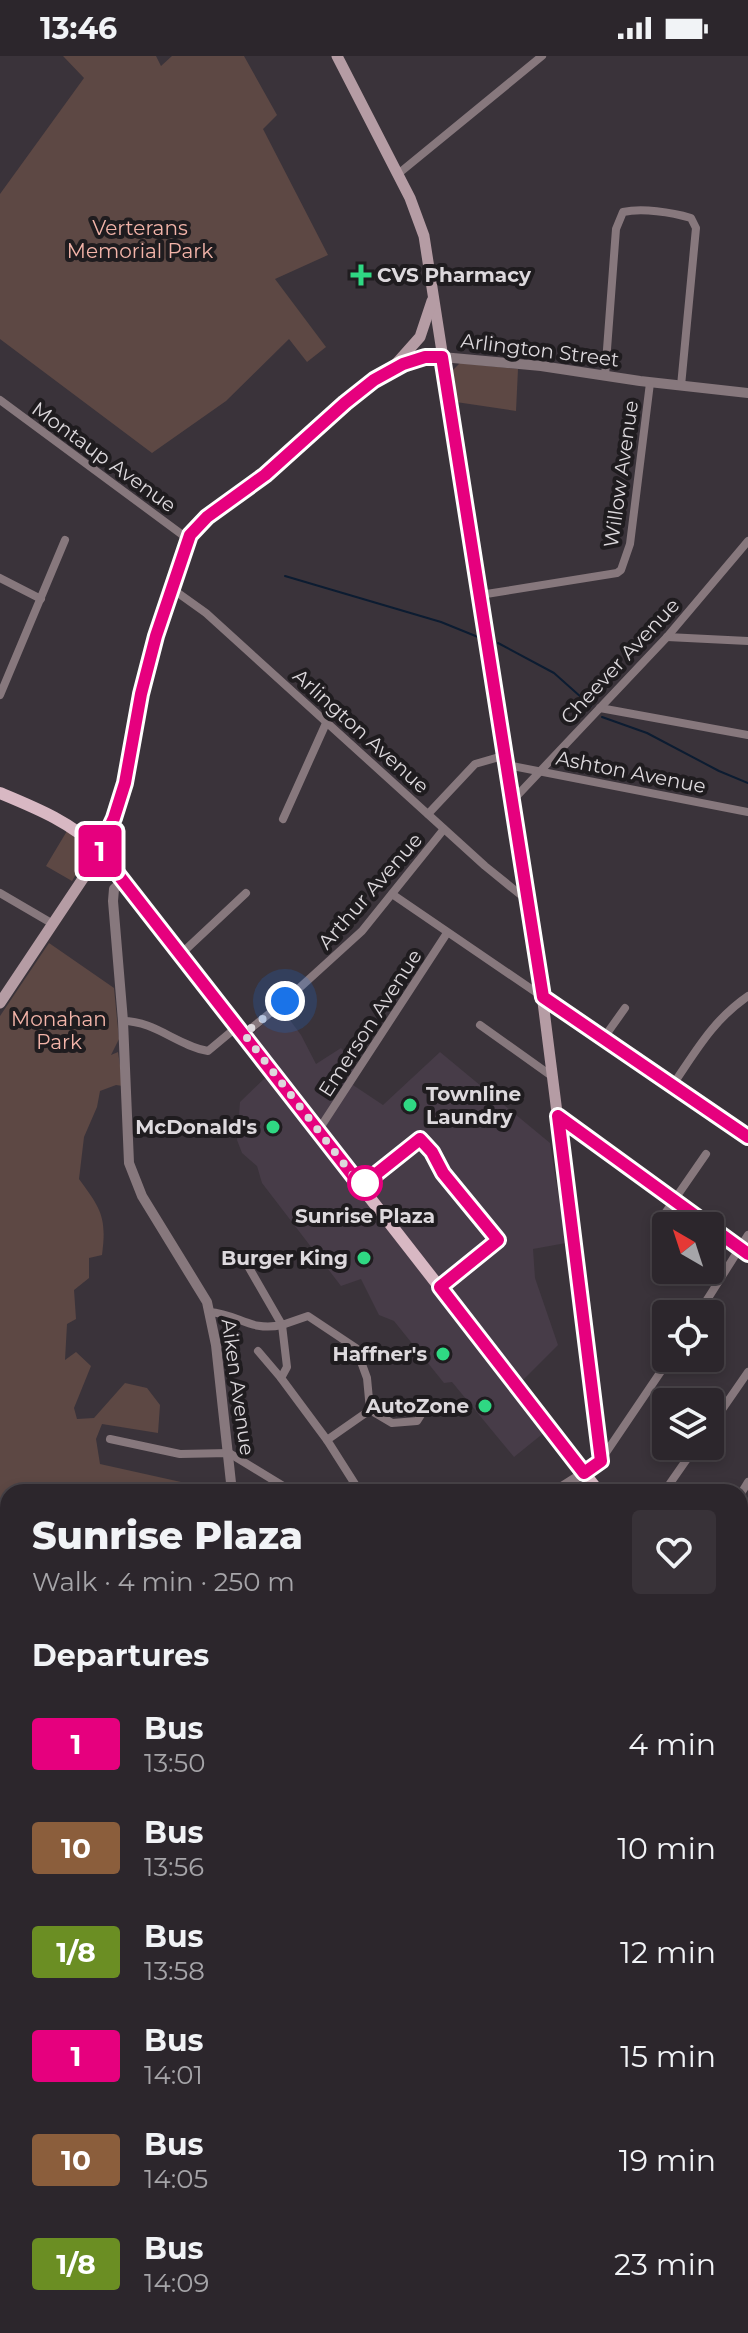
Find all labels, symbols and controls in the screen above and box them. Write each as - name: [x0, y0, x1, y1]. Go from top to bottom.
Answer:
- text: 13:46: [40, 10, 117, 47]
- park label: Verterans Memorial Park: [67, 216, 213, 263]
- place label: CVS Pharmacy: [377, 263, 532, 287]
- marker: CVS Pharmacy: [352, 266, 370, 284]
- street label: Arlington Street: [459, 328, 621, 372]
- street label: Montaup Avenue: [27, 397, 181, 517]
- street label: Willow Avenue: [599, 399, 643, 549]
- street label: Cheever Avenue: [556, 593, 684, 729]
- street label: Arlington Avenue: [288, 664, 434, 798]
- street label: Ashton Avenue: [554, 746, 708, 798]
- line badge: 1: [74, 825, 126, 877]
- street label: Arthur Avenue: [313, 828, 427, 954]
- text: 1: [95, 834, 105, 868]
- street label: Emerson Avenue: [313, 945, 427, 1101]
- your location: [265, 981, 305, 1021]
- park label: Monahan Park: [11, 1007, 107, 1054]
- place label: Townline Laundry: [426, 1082, 521, 1129]
- marker: Townline Laundry: [401, 1096, 419, 1114]
- place label: McDonald's: [135, 1115, 257, 1139]
- marker: McDonald's: [264, 1118, 282, 1136]
- marker: Sunrise Plaza: [348, 1166, 382, 1200]
- place label: Sunrise Plaza: [295, 1204, 435, 1228]
- north arrow: [652, 1212, 724, 1284]
- map controls: [652, 1212, 724, 1460]
- place label: Burger King: [221, 1246, 348, 1270]
- marker: Burger King: [355, 1249, 373, 1267]
- button: locate: [652, 1300, 724, 1372]
- street label: Aiken Avenue: [217, 1317, 259, 1457]
- place label: Haffner's: [333, 1342, 427, 1366]
- marker: Haffner's: [434, 1345, 452, 1363]
- button: layers: [652, 1388, 724, 1460]
- place label: AutoZone: [365, 1394, 469, 1418]
- marker: AutoZone: [476, 1397, 494, 1415]
- button: heart: [632, 1510, 716, 1594]
- text: Sunrise Plaza: [32, 1512, 303, 1559]
- text: Walk · 4 min · 250 m: [32, 1566, 295, 1598]
- text: Departures: [32, 1637, 209, 1674]
- text: Bus: [144, 1710, 204, 1747]
- text: 4 min: [628, 1726, 716, 1763]
- text: 1: [71, 1727, 81, 1761]
- text: 13:50: [144, 1747, 206, 1779]
- text: Bus: [144, 1814, 204, 1851]
- text: 10 min: [617, 1830, 716, 1867]
- text: 10: [61, 1831, 91, 1865]
- text: 13:56: [144, 1851, 204, 1883]
- text: Bus: [144, 1918, 204, 1955]
- text: 12 min: [620, 1934, 716, 1971]
- text: 1/8: [56, 1935, 96, 1969]
- text: 13:58: [144, 1955, 205, 1987]
- text: Bus: [144, 2022, 204, 2059]
- text: 15 min: [620, 2038, 716, 2075]
- text: 1: [71, 2039, 81, 2073]
- text: 14:01: [144, 2059, 203, 2091]
- text: Bus: [144, 2126, 204, 2163]
- text: 19 min: [619, 2142, 716, 2179]
- text: 10: [61, 2143, 91, 2177]
- text: 14:05: [144, 2163, 208, 2195]
- text: Bus: [144, 2230, 204, 2267]
- text: 23 min: [614, 2246, 716, 2283]
- text: 1/8: [56, 2247, 96, 2281]
- text: 14:09: [144, 2267, 209, 2299]

